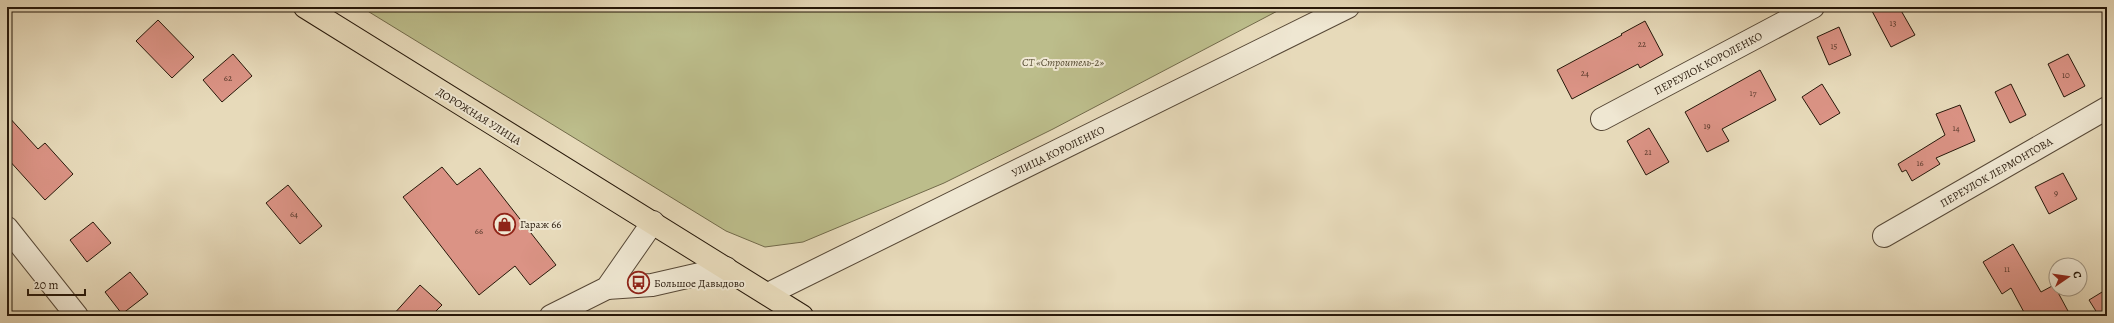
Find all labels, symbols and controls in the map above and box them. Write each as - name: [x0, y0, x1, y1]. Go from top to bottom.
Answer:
- house number: 13: [1890, 17, 1897, 29]
- street label: ПЕРЕУЛОК КОРОЛЕНКО: [1651, 28, 1765, 98]
- house number: 22: [1638, 38, 1647, 50]
- house number: 15: [1831, 40, 1838, 52]
- park label: СТ «Строитель-2»: [1022, 55, 1105, 70]
- house number: 24: [1581, 67, 1589, 79]
- house number: 10: [2062, 69, 2070, 81]
- house number: 62: [224, 72, 233, 84]
- street label: ДОРОЖНАЯ УЛИЦА: [434, 84, 524, 149]
- house number: 17: [1750, 87, 1757, 99]
- house number: 19: [1703, 120, 1711, 132]
- street label: УЛИЦА КОРОЛЕНКО: [1009, 122, 1108, 181]
- house number: 14: [1952, 122, 1960, 134]
- street label: ПЕРЕУЛОК ЛЕРМОНТОВА: [1937, 134, 2056, 211]
- house number: 21: [1644, 146, 1652, 158]
- house number: 16: [1916, 157, 1924, 169]
- house number: 9: [2054, 187, 2058, 199]
- house number: 64: [290, 208, 298, 220]
- shop icon: Гараж 66: [492, 211, 518, 237]
- place label: Гараж 66: [520, 217, 561, 232]
- house number: 66: [475, 225, 483, 237]
- north arrow: [2048, 257, 2088, 297]
- house number: 11: [2004, 263, 2010, 275]
- bus stop icon: Большое Давыдово: [625, 270, 651, 296]
- text: С: [2069, 270, 2085, 280]
- scale bar: [28, 271, 85, 297]
- place label: Большое Давыдово: [654, 276, 745, 291]
- text: 20 m: [34, 277, 58, 293]

